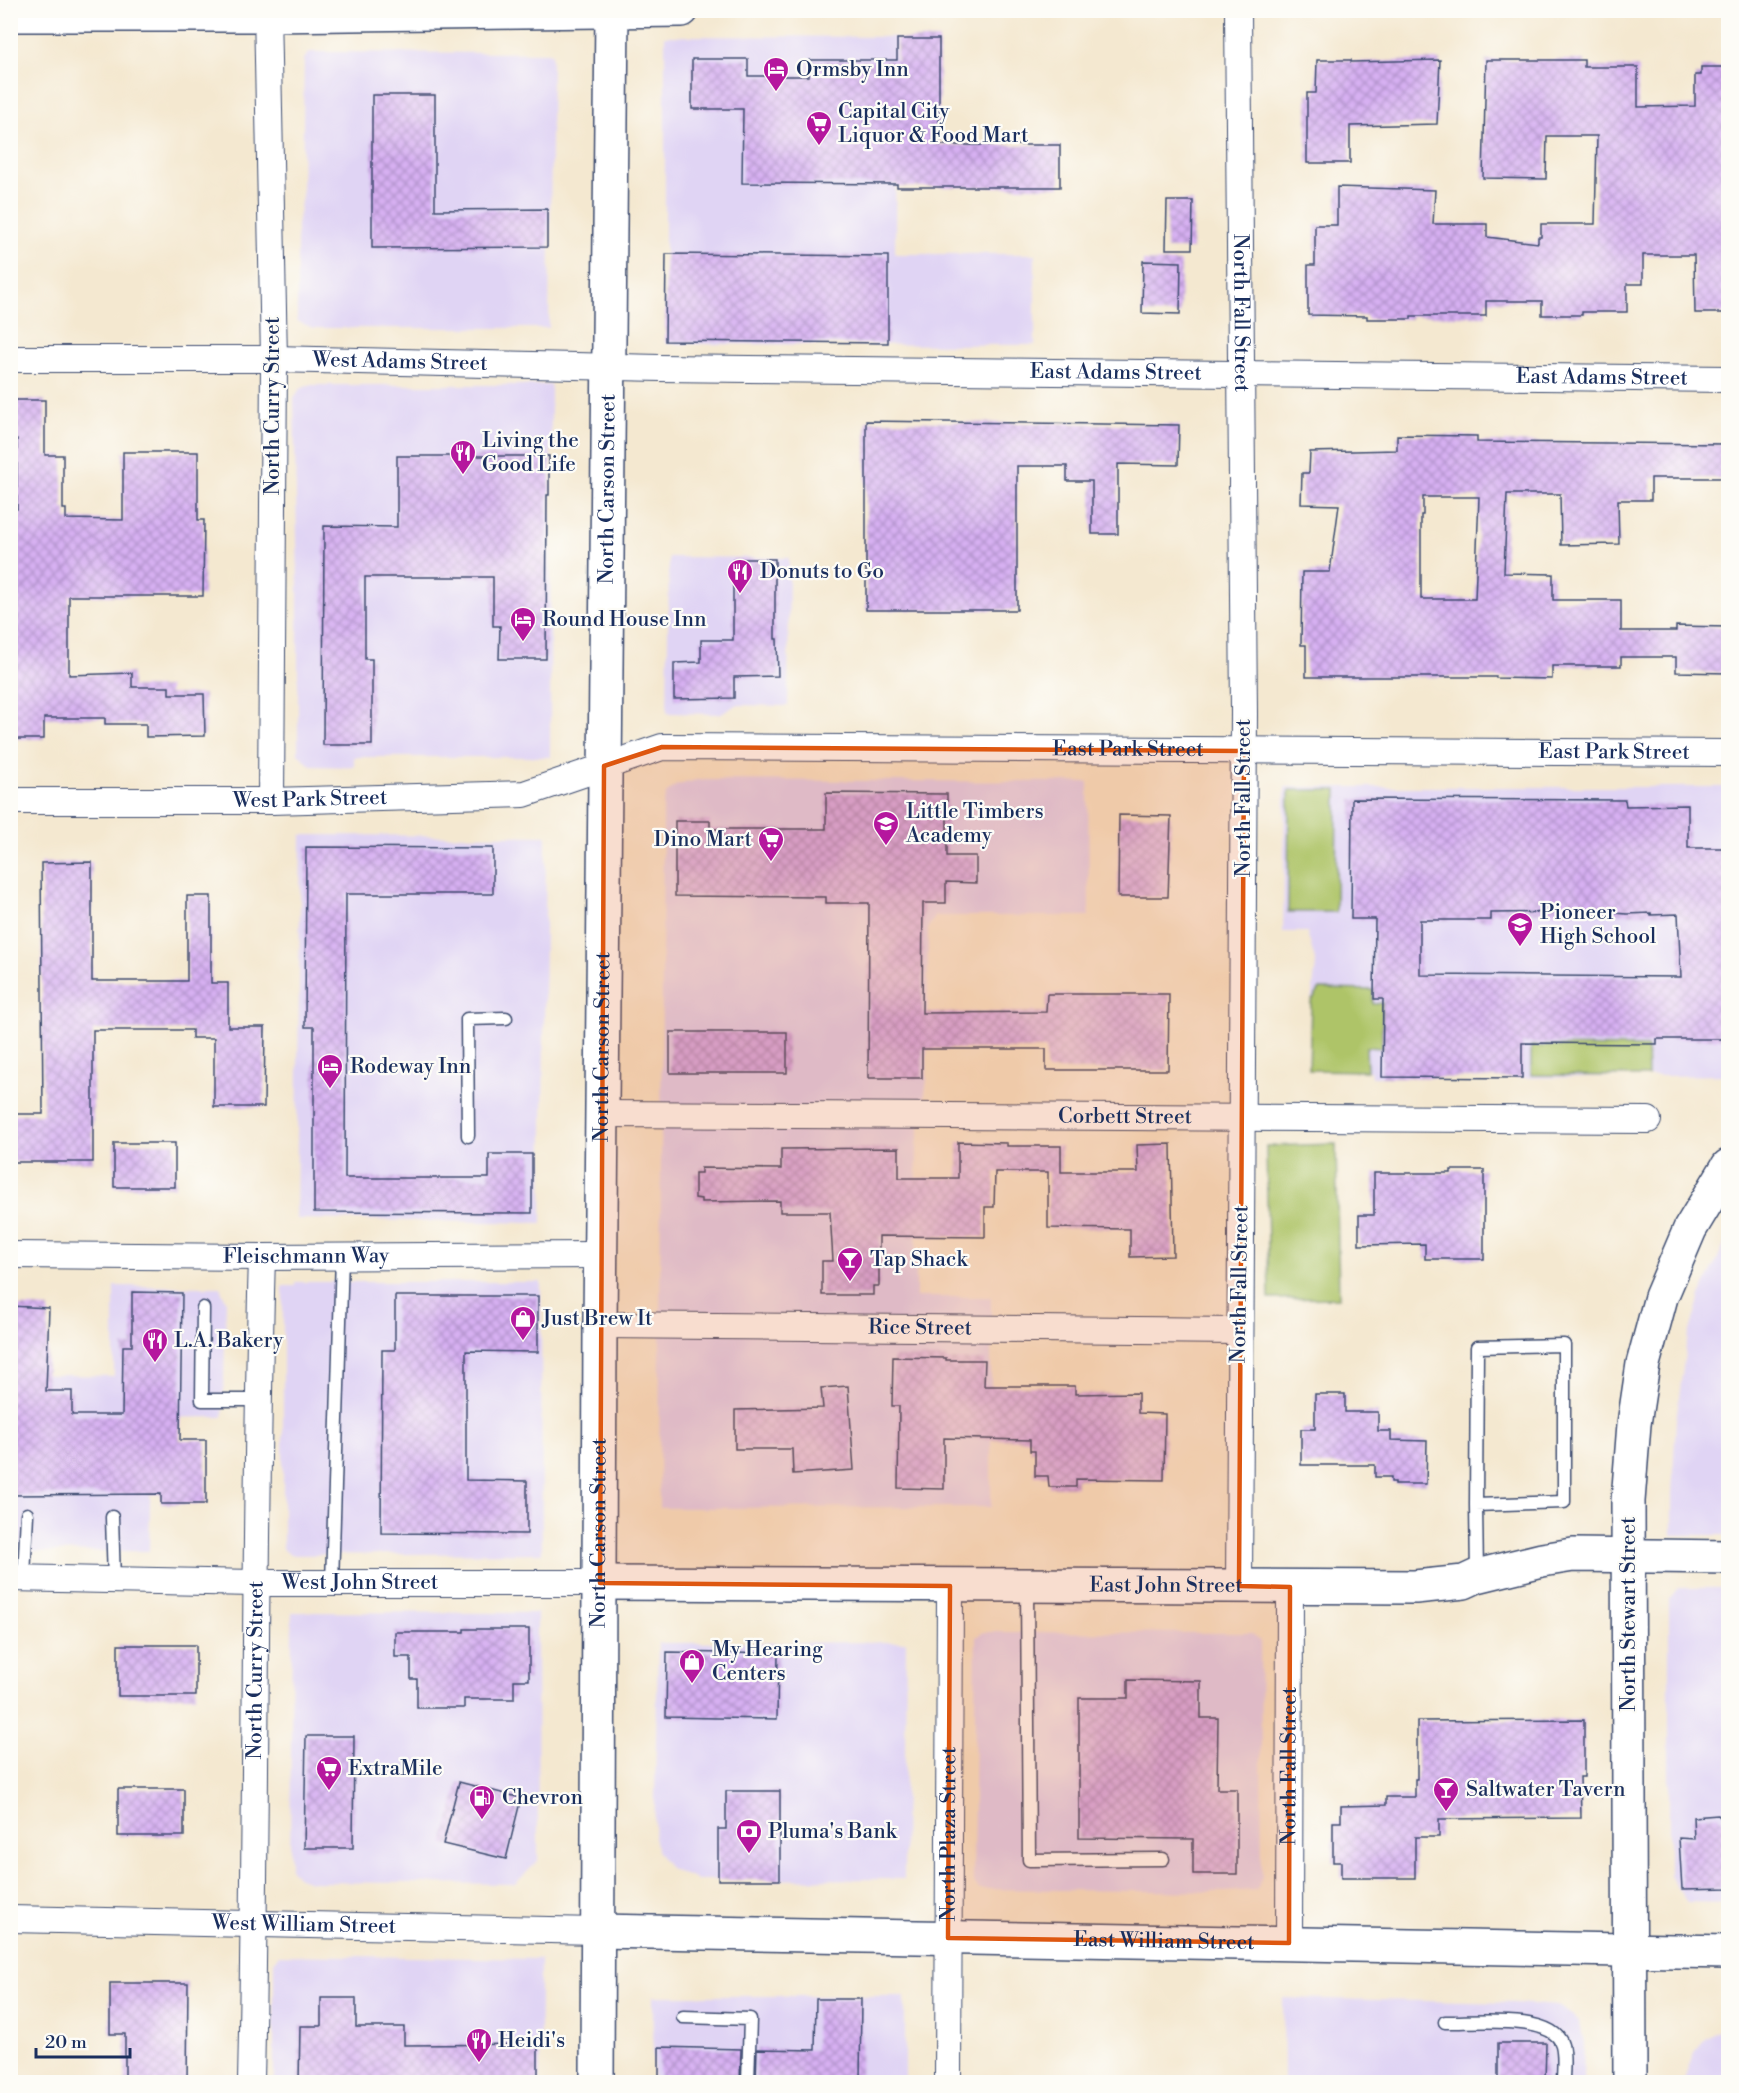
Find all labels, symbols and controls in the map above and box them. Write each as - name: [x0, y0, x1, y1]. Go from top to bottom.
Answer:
- hotel icon: Ormsby Inn: [761, 55, 791, 93]
- place label: Ormsby Inn: [796, 57, 909, 83]
- place label: Capital City Liquor & Food Mart: [838, 99, 1029, 149]
- supermarket icon: Capital City Liquor & Food Mart: [804, 109, 834, 147]
- street label: North Fall Street: [1227, 234, 1254, 393]
- street label: North Curry Street: [260, 316, 286, 495]
- street label: West Adams Street: [311, 347, 488, 377]
- street label: East Adams Street: [1030, 359, 1203, 387]
- street label: East Adams Street: [1516, 364, 1689, 392]
- street label: North Carson Street: [594, 393, 622, 584]
- place label: Living the Good Life: [482, 428, 579, 478]
- restaurant icon: Living the Good Life: [448, 438, 478, 476]
- restaurant icon: Donuts to Go: [725, 557, 755, 595]
- place label: Donuts to Go: [760, 559, 884, 585]
- hotel icon: Round House Inn: [508, 605, 538, 643]
- place label: Round House Inn: [542, 607, 707, 633]
- street label: North Fall Street: [1231, 718, 1257, 877]
- street label: East Park Street: [1052, 736, 1204, 763]
- street label: East Park Street: [1538, 739, 1690, 766]
- street label: West Park Street: [232, 785, 388, 814]
- place label: Little Timbers Academy: [905, 799, 1044, 849]
- school or university icon: Little Timbers Academy: [871, 809, 901, 847]
- supermarket icon: Dino Mart: [756, 825, 786, 863]
- place label: Dino Mart: [654, 827, 753, 853]
- place label: Pioneer High School: [1540, 900, 1656, 950]
- school or university icon: Pioneer High School: [1505, 910, 1535, 948]
- street label: North Carson Street: [589, 951, 616, 1142]
- hotel icon: Rodeway Inn: [315, 1052, 345, 1090]
- place label: Rodeway Inn: [350, 1054, 472, 1080]
- street label: Corbett Street: [1058, 1104, 1193, 1130]
- street label: North Fall Street: [1226, 1204, 1254, 1363]
- street label: Fleischmann Way: [223, 1243, 390, 1270]
- bar icon: Tap Shack: [835, 1245, 865, 1283]
- place label: Tap Shack: [870, 1247, 968, 1273]
- shop icon: Just Brew It: [508, 1304, 538, 1342]
- place label: Just Brew It: [541, 1306, 653, 1332]
- street label: Rice Street: [868, 1315, 973, 1341]
- restaurant icon: L.A. Bakery: [140, 1326, 170, 1364]
- place label: L.A. Bakery: [174, 1328, 284, 1354]
- street label: North Carson Street: [586, 1437, 613, 1628]
- street label: North Stewart Street: [1616, 1516, 1642, 1711]
- street label: West John Street: [281, 1570, 439, 1596]
- street label: East John Street: [1089, 1572, 1243, 1599]
- street label: North Curry Street: [242, 1580, 269, 1760]
- place label: My Hearing Centers: [712, 1637, 823, 1687]
- shop icon: My Hearing Centers: [677, 1647, 707, 1685]
- street label: North Fall Street: [1276, 1686, 1303, 1845]
- street label: North Plaza Street: [936, 1746, 962, 1921]
- supermarket icon: ExtraMile: [314, 1754, 344, 1792]
- place label: ExtraMile: [348, 1756, 443, 1782]
- bar icon: Saltwater Tavern: [1431, 1775, 1461, 1813]
- place label: Saltwater Tavern: [1466, 1777, 1626, 1803]
- fuel station icon: Chevron: [467, 1783, 497, 1821]
- place label: Chevron: [502, 1785, 584, 1811]
- bank icon: Pluma's Bank: [734, 1817, 764, 1855]
- place label: Pluma's Bank: [768, 1819, 898, 1845]
- street label: West William Street: [210, 1910, 397, 1940]
- street label: East William Street: [1073, 1927, 1255, 1956]
- scale bar: [36, 2021, 130, 2059]
- restaurant icon: Heidi's: [464, 2026, 494, 2064]
- place label: Heidi's: [498, 2028, 565, 2054]
- text: 20 m: [45, 2031, 87, 2054]

